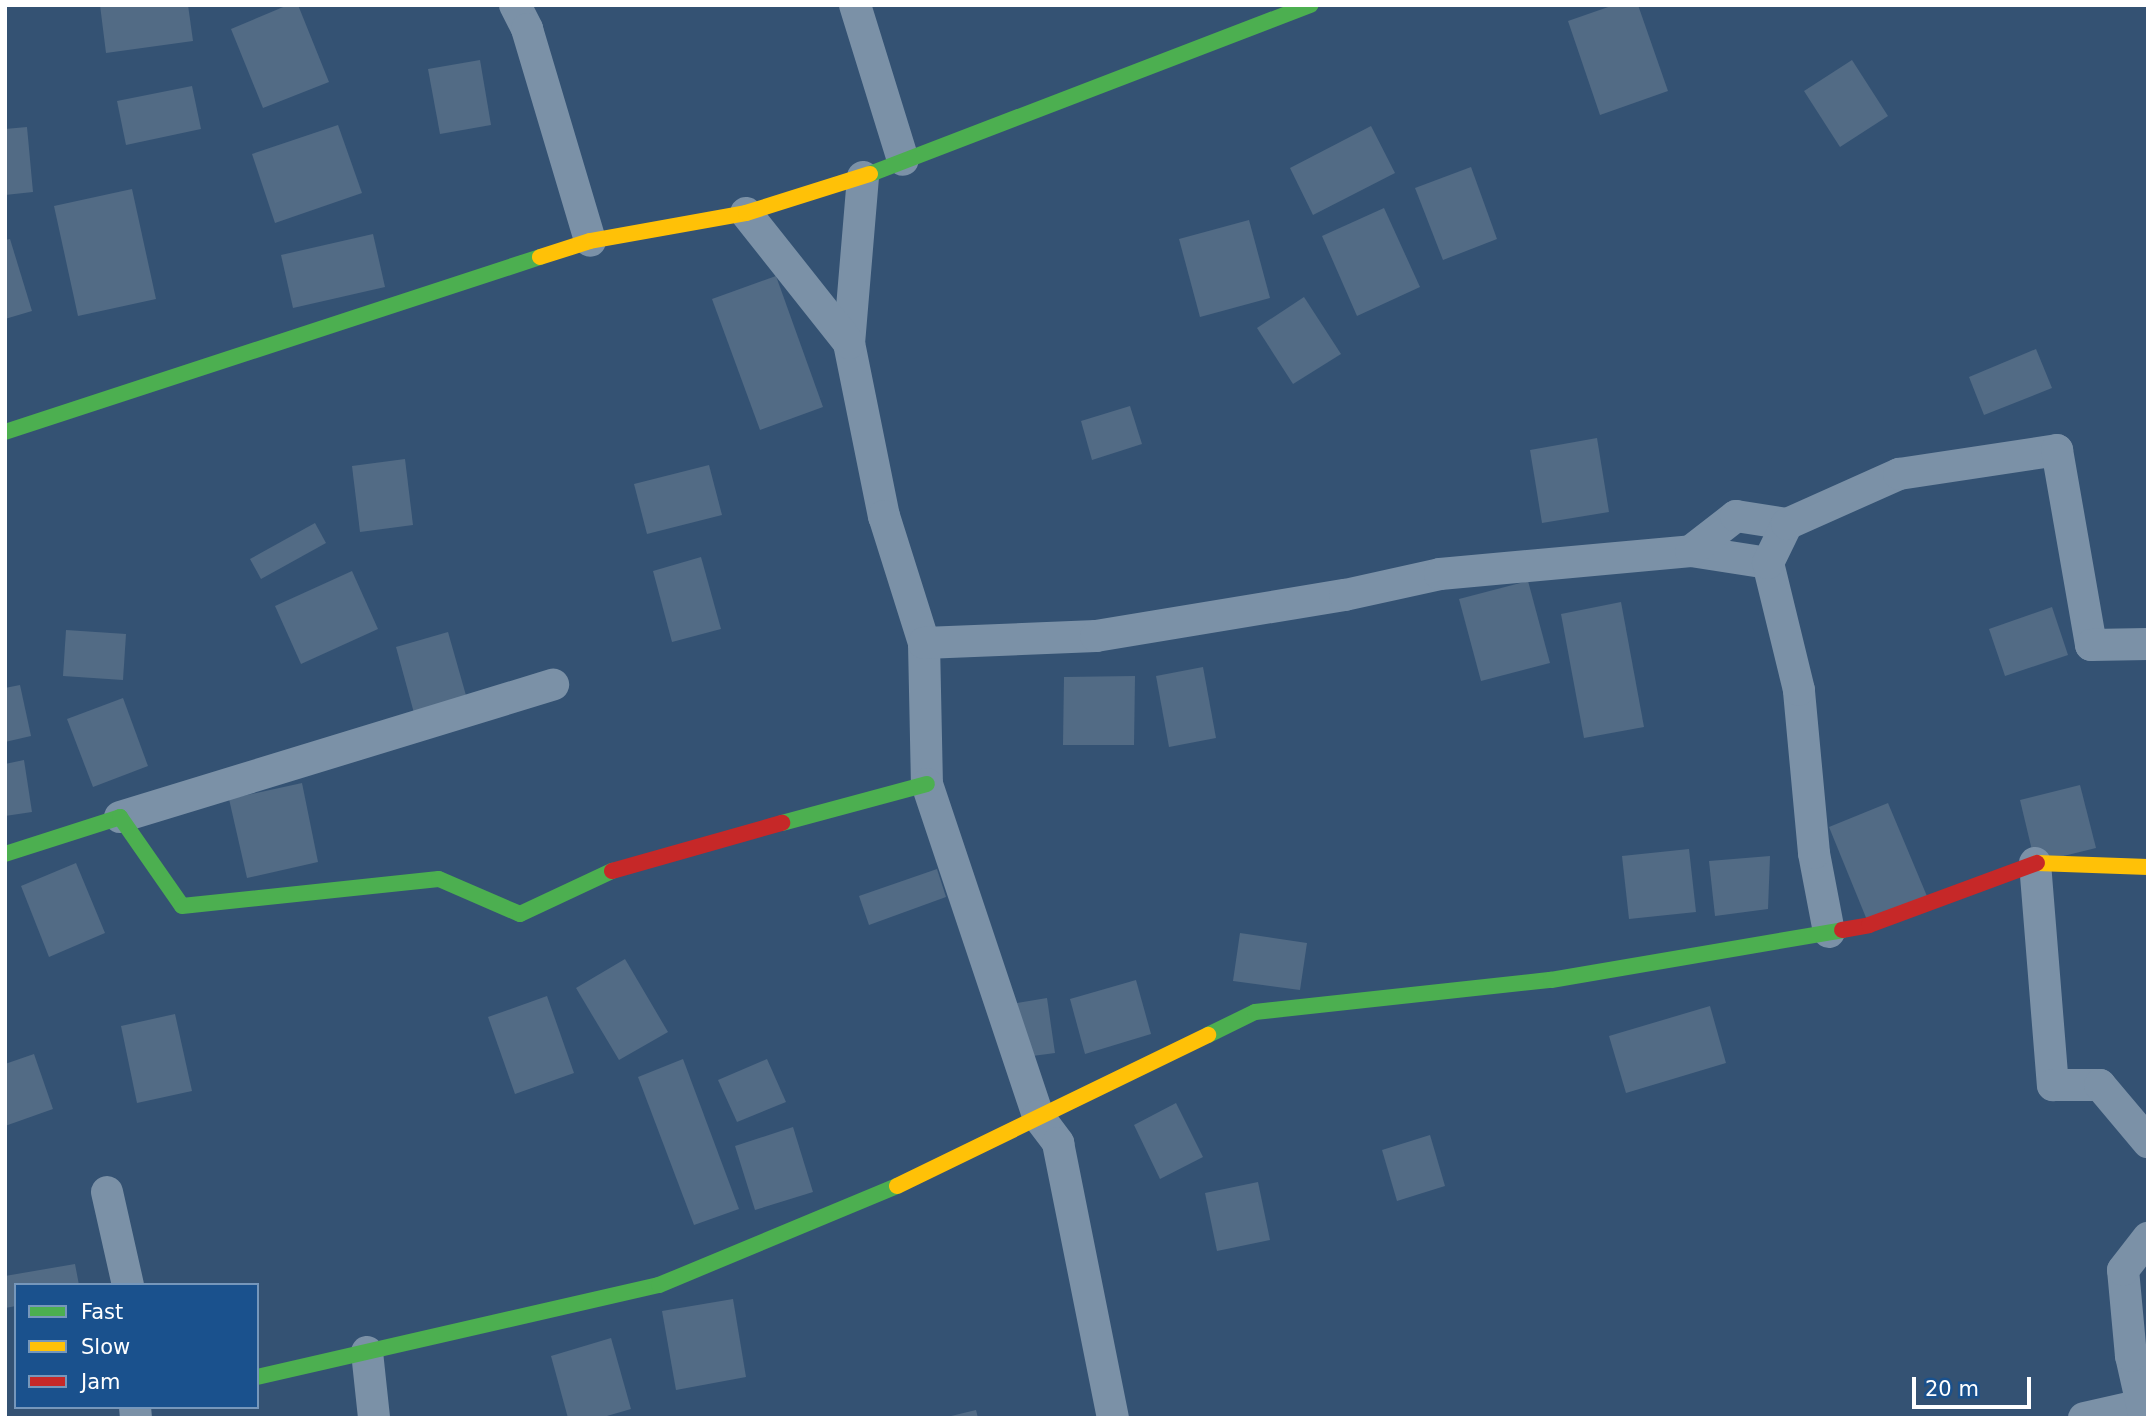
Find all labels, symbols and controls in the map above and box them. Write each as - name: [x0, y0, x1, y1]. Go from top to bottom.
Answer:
- legend: [14, 1283, 259, 1409]
- text: Fast: [81, 1300, 123, 1324]
- text: Slow: [81, 1335, 130, 1359]
- scale bar: [1915, 1364, 2034, 1408]
- text: Jam: [81, 1370, 121, 1394]
- text: 20 m: [1925, 1377, 1979, 1401]

